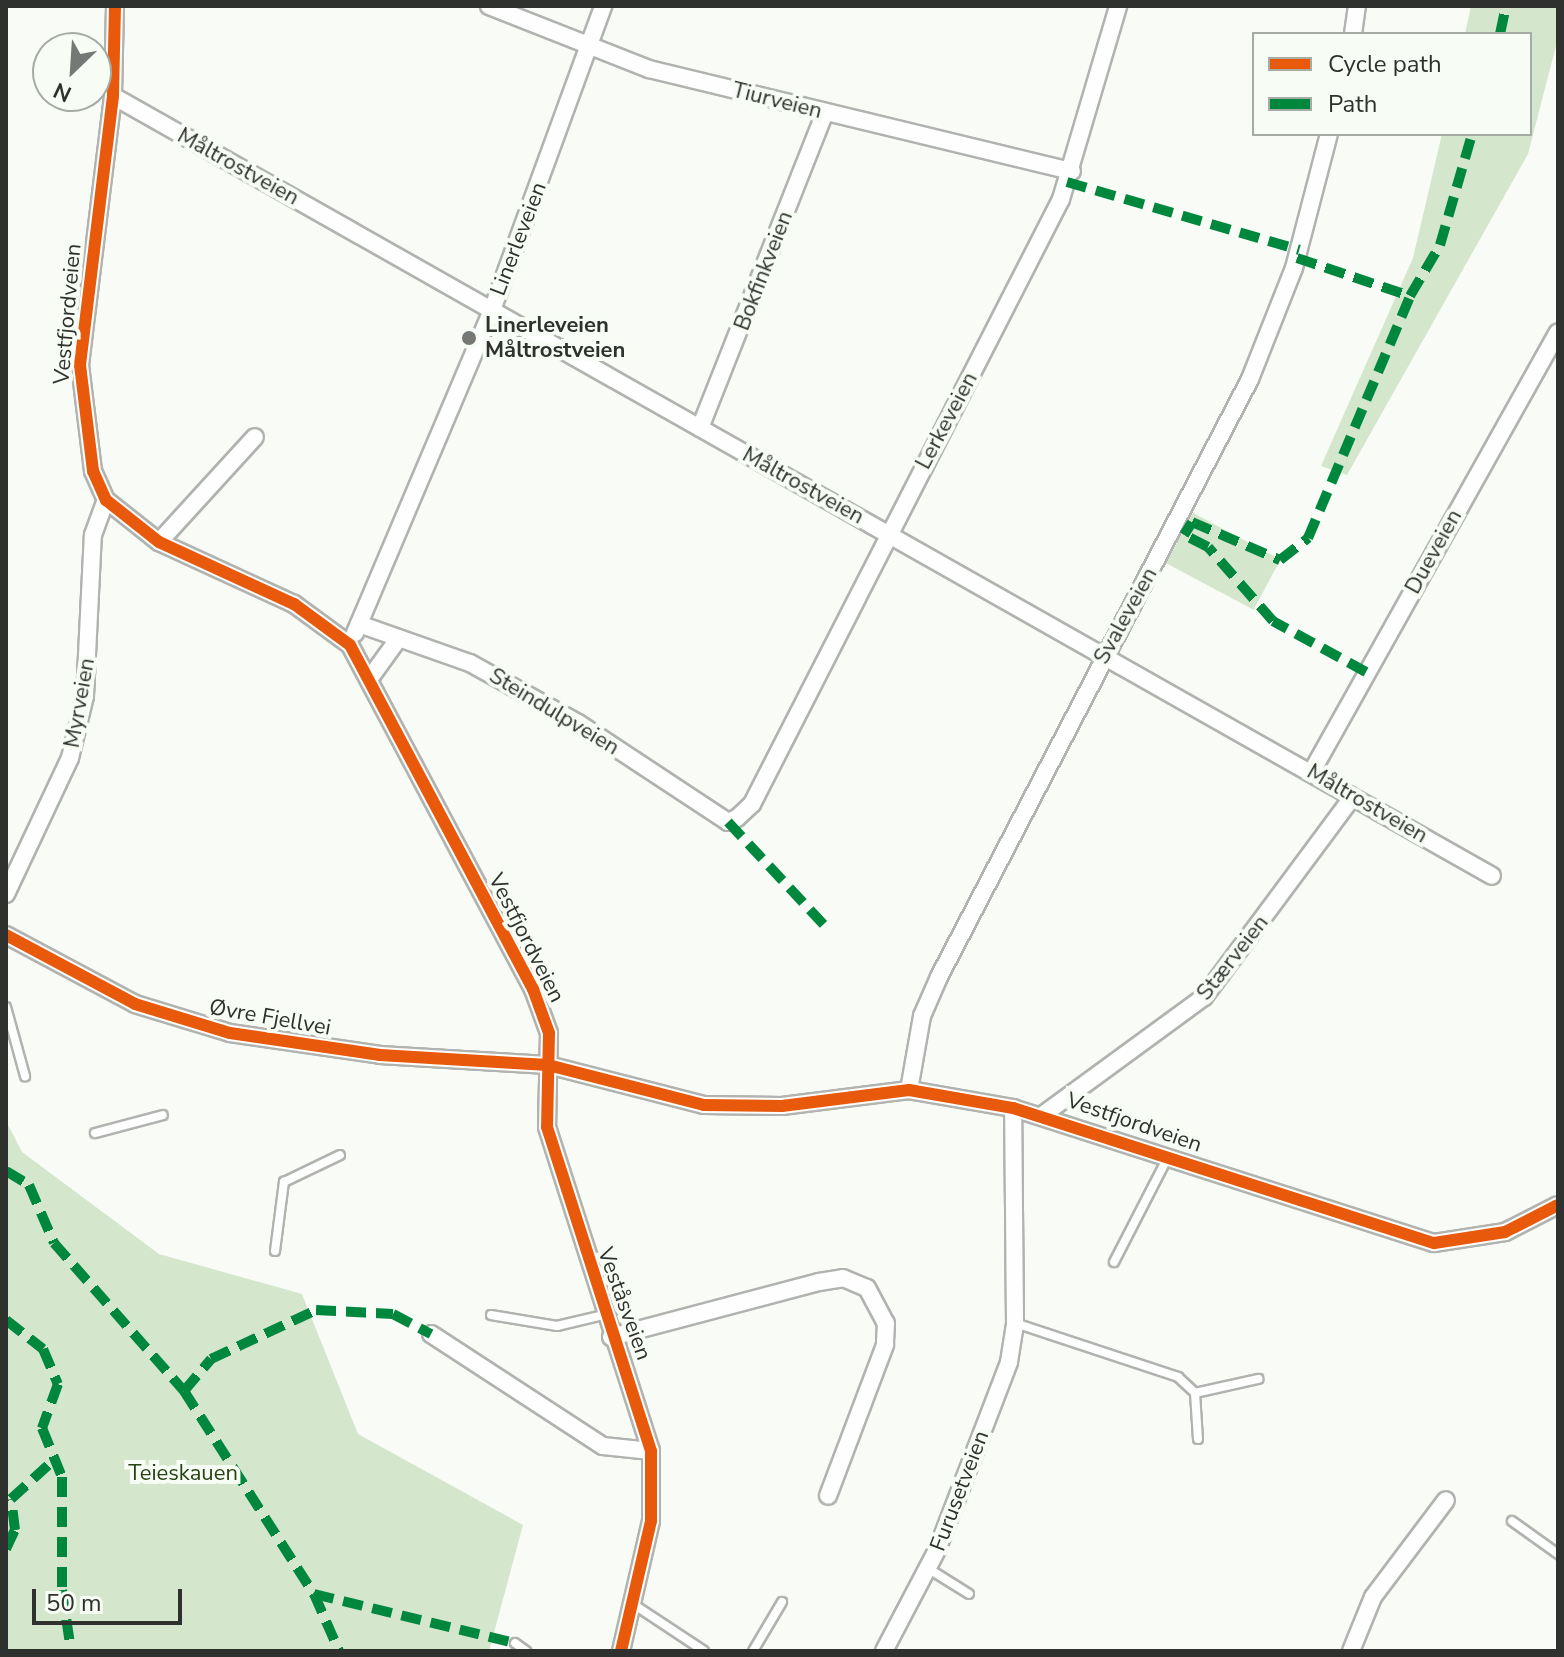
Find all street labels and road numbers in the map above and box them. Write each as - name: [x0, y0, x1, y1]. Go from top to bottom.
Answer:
- street label: Tiurveien: [729, 77, 825, 125]
- street label: Måltrostveien: [173, 123, 303, 211]
- street label: Linerleveien: [485, 179, 553, 299]
- street label: Bokfinkveien: [729, 208, 799, 334]
- street label: Vestfjordveien: [49, 242, 87, 386]
- street label: Lerkeveien: [910, 368, 984, 474]
- street label: Måltrostveien: [738, 442, 868, 530]
- street label: Dueveien: [1400, 505, 1468, 599]
- street label: Svaleveien: [1089, 563, 1163, 669]
- street label: Myrveien: [59, 656, 101, 750]
- street label: Steindulpveien: [484, 663, 624, 761]
- street label: Måltrostveien: [1302, 759, 1432, 849]
- street label: Vestfjordveien: [482, 869, 570, 1007]
- street label: Stærveien: [1192, 910, 1274, 1006]
- street label: Øvre Fjellvei: [207, 994, 333, 1042]
- street label: Vestfjordveien: [1063, 1088, 1205, 1158]
- street label: Veståsveien: [591, 1244, 657, 1364]
- street label: Furusetveien: [925, 1427, 995, 1555]

